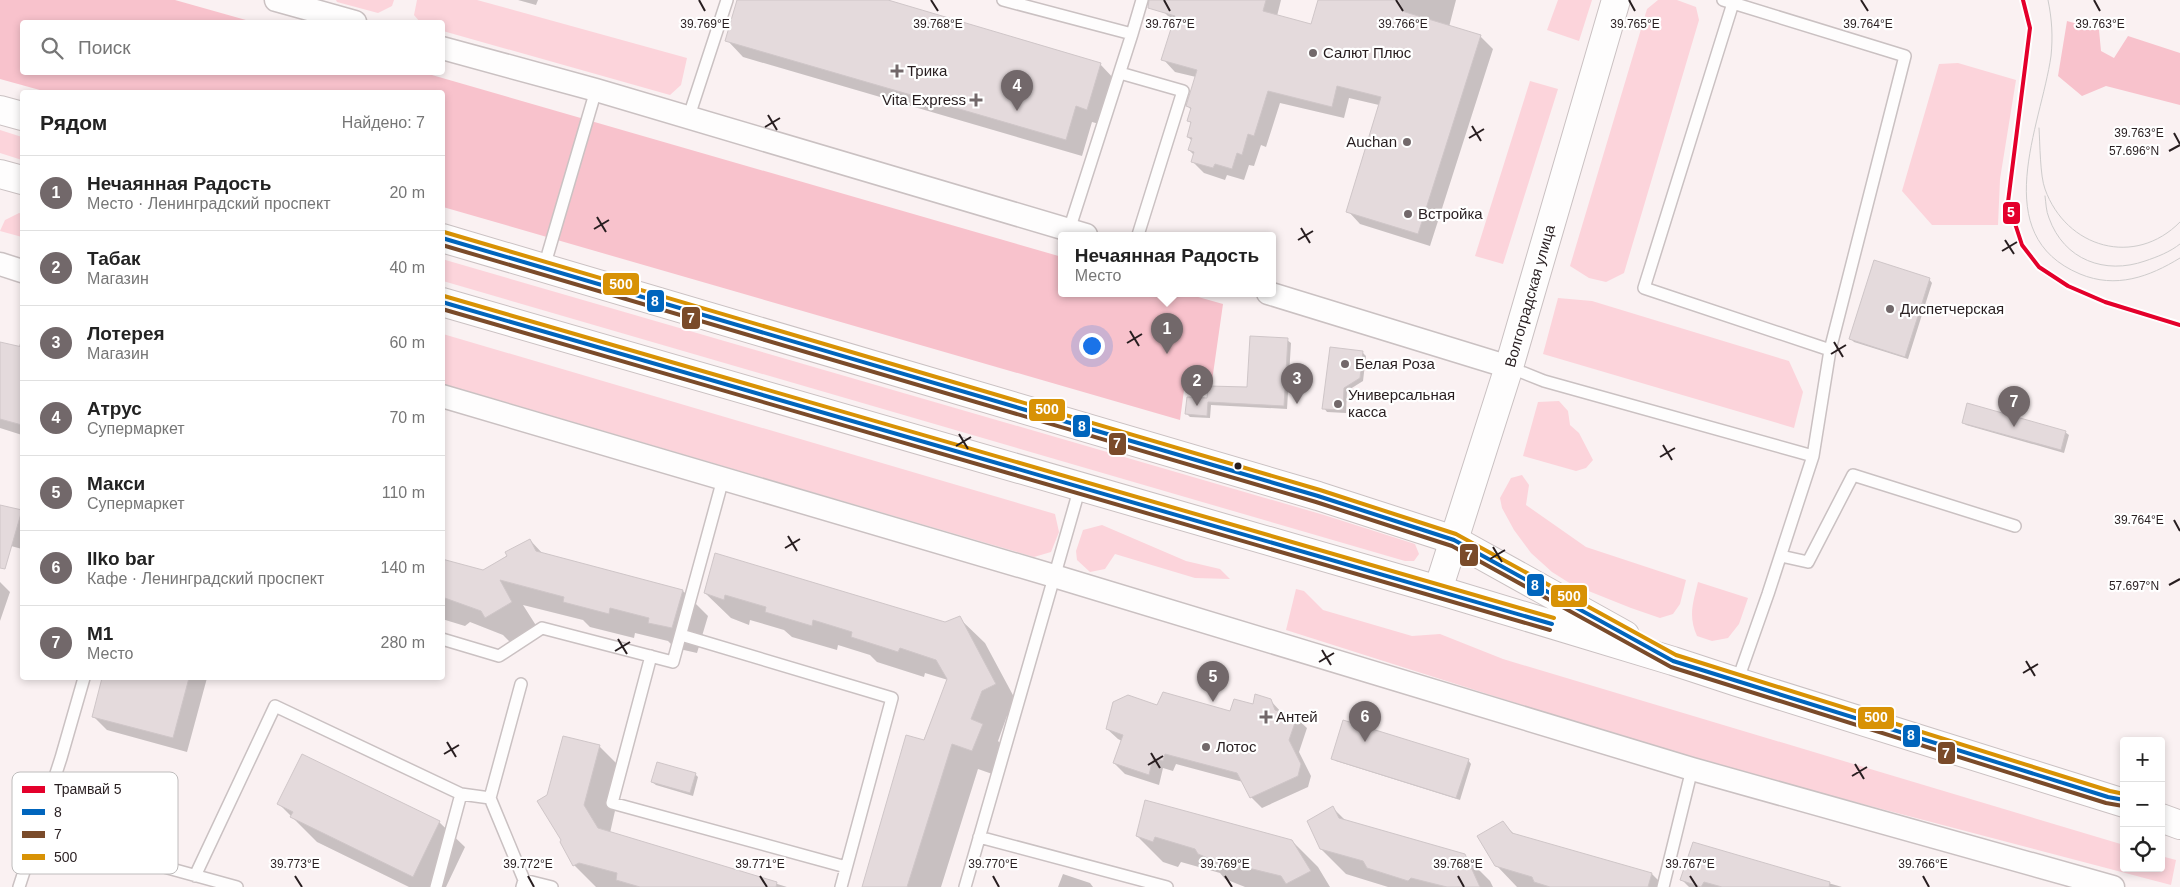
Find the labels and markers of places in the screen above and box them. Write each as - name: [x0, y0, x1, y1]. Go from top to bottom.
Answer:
- place label: Салют Плюс: [1323, 44, 1412, 61]
- marker: Салют Плюс: [1307, 47, 1319, 59]
- place label: Трика: [907, 62, 948, 79]
- marker: Трика: [891, 65, 903, 77]
- pin: 4: [1001, 70, 1033, 111]
- place label: Vita Express: [882, 91, 966, 108]
- marker: Vita Express: [970, 94, 982, 106]
- place label: Auchan: [1346, 133, 1397, 150]
- marker: Auchan: [1401, 136, 1413, 148]
- place label: Встройка: [1418, 205, 1483, 222]
- marker: Встройка: [1402, 208, 1414, 220]
- place label: Диспетчерская: [1900, 300, 2004, 317]
- marker: Диспетчерская: [1884, 303, 1896, 315]
- pin: 1: [1151, 313, 1183, 354]
- place label: Белая Роза: [1355, 355, 1435, 372]
- marker: Белая Роза: [1339, 358, 1351, 370]
- pin: 3: [1281, 363, 1313, 404]
- pin: 2: [1181, 365, 1213, 406]
- place label: Универсальная касса: [1348, 386, 1455, 420]
- pin: 7: [1998, 386, 2030, 427]
- marker: Универсальная касса: [1332, 398, 1344, 410]
- unlabelled marker: [1233, 461, 1243, 471]
- pin: 5: [1197, 661, 1229, 702]
- pin: 6: [1349, 701, 1381, 742]
- place label: Антей: [1276, 708, 1318, 725]
- marker: Антей: [1260, 711, 1272, 723]
- place label: Лотос: [1216, 738, 1257, 755]
- marker: Лотос: [1200, 741, 1212, 753]

